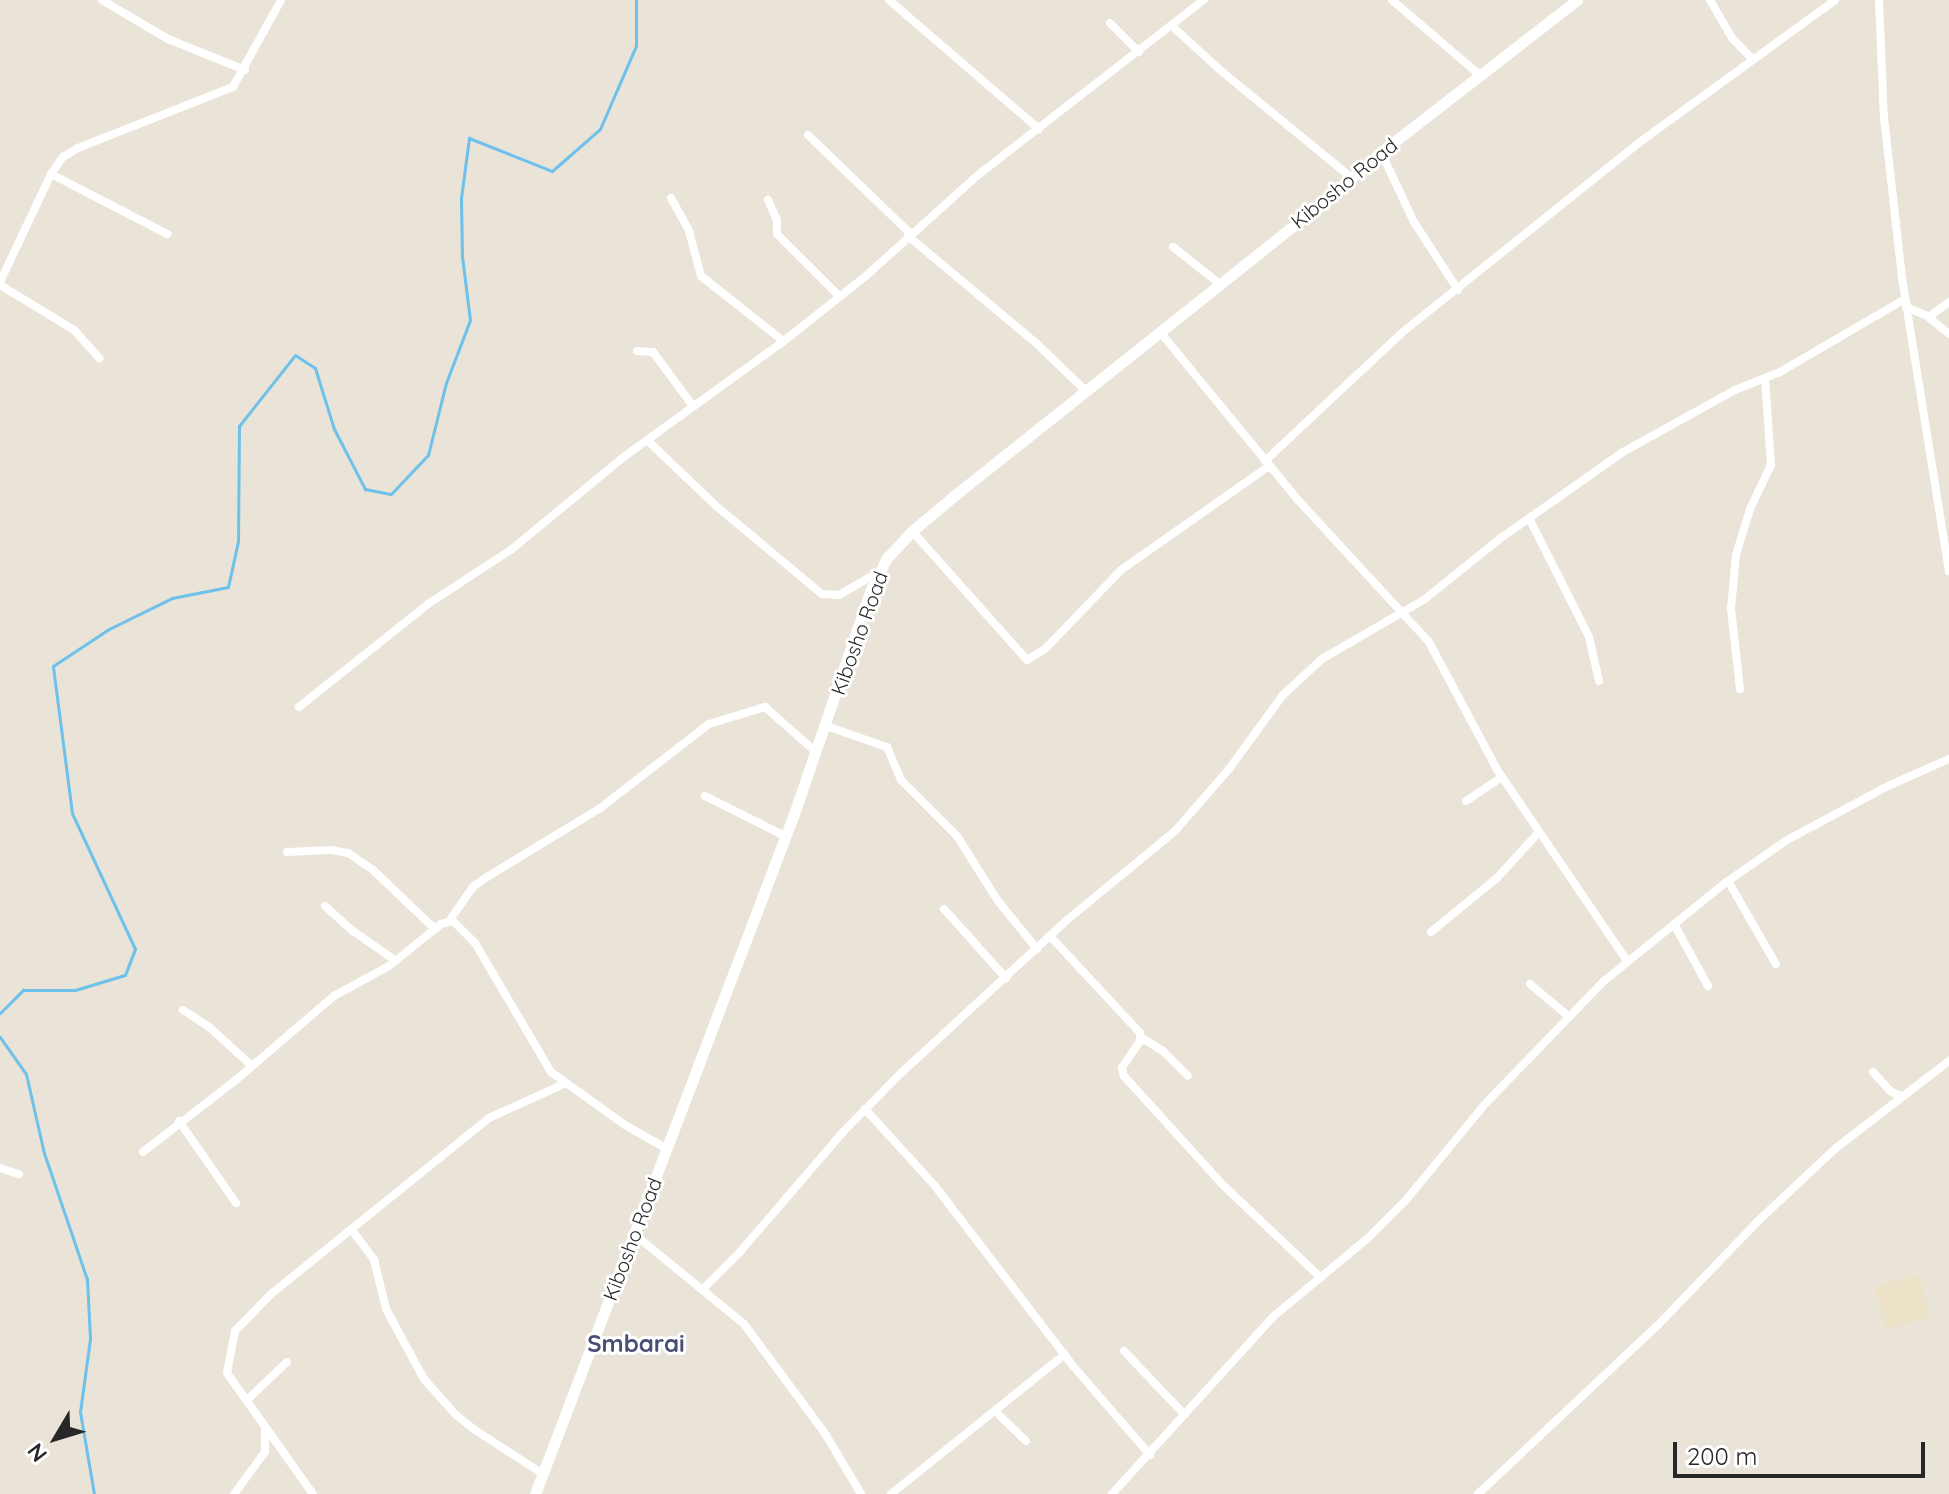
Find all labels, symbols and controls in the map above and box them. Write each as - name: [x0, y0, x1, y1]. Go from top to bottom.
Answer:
- street label: Kibosho Road: [1286, 133, 1402, 233]
- street label: Kibosho Road: [826, 568, 892, 698]
- street label: Kibosho Road: [598, 1174, 666, 1304]
- district label: Smbarai: [587, 1330, 685, 1358]
- north arrow: [16, 1398, 96, 1478]
- scale bar: [1677, 1426, 1929, 1476]
- text: N: [21, 1438, 53, 1468]
- text: 200 m: [1687, 1441, 1757, 1471]

